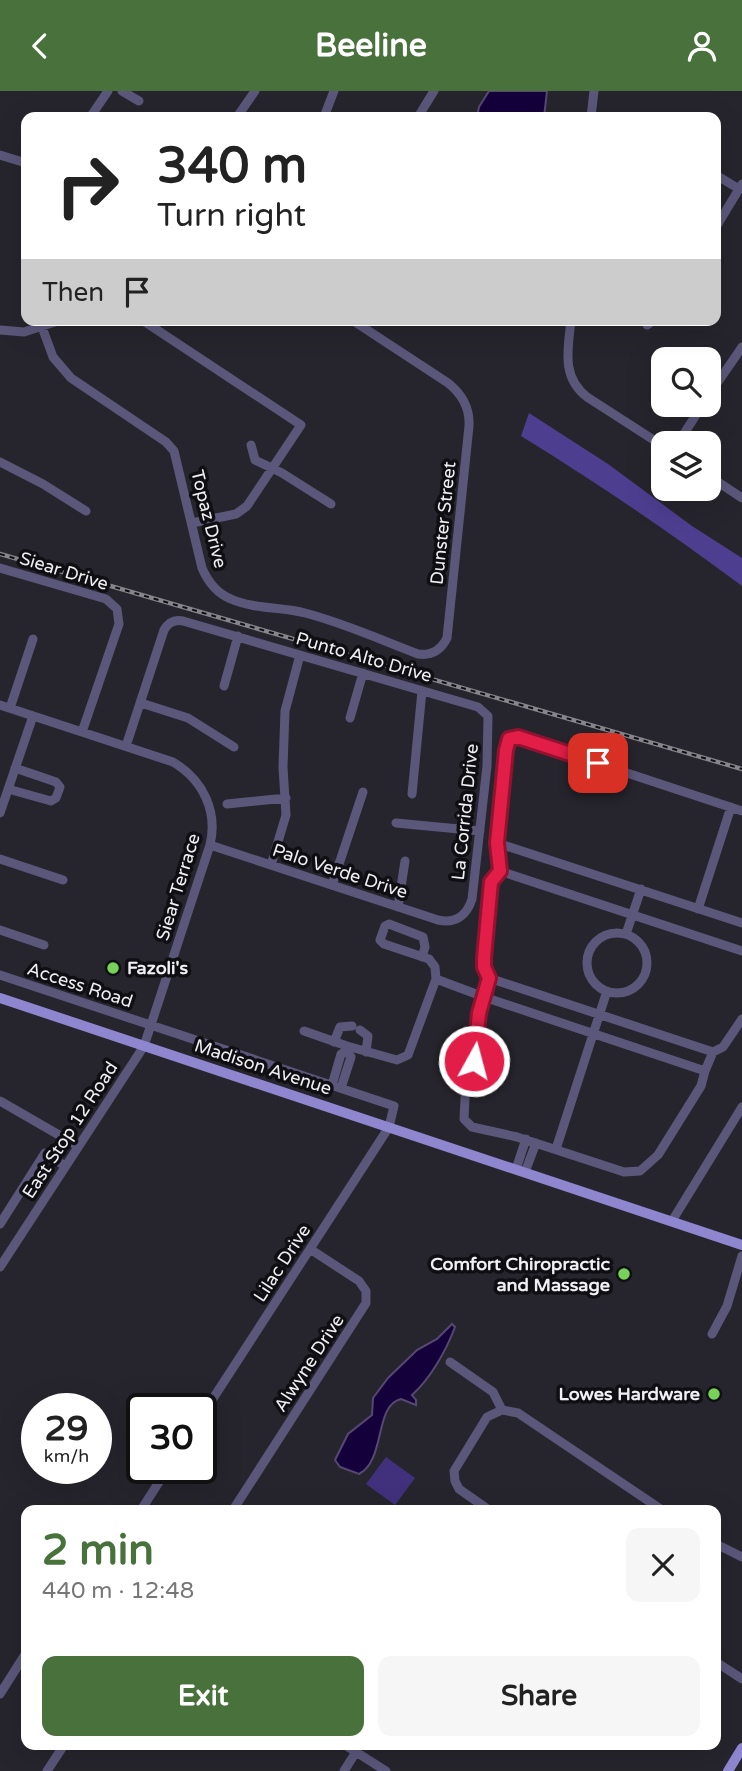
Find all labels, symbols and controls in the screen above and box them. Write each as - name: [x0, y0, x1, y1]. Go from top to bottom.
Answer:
- icon: back: [21, 27, 59, 65]
- text: Beeline: [315, 27, 427, 65]
- icon: person: [683, 27, 721, 65]
- text: 340 m: [157, 137, 307, 196]
- icon: right: [42, 140, 133, 231]
- text: Turn right: [157, 197, 306, 235]
- icon: arrive: [118, 273, 156, 311]
- text: Then: [42, 277, 104, 308]
- map controls: [651, 347, 721, 501]
- button: search: [651, 347, 721, 417]
- button: layers: [651, 431, 721, 501]
- street label: Dunster Street: [426, 460, 460, 586]
- street label: Topaz Drive: [186, 468, 232, 570]
- street label: Siear Drive: [17, 547, 111, 595]
- street label: Punto Alto Drive: [293, 627, 435, 687]
- pin: [568, 733, 628, 793]
- street label: La Corrida Drive: [447, 743, 483, 881]
- icon: arrive: [579, 744, 617, 782]
- street label: Siear Terrace: [151, 831, 205, 943]
- street label: Palo Verde Drive: [270, 839, 410, 903]
- place label: Fazoli's: [127, 957, 189, 979]
- street label: Access Road: [24, 958, 136, 1012]
- marker: Fazoli's: [105, 960, 121, 976]
- position arrow: [437, 1024, 511, 1098]
- street label: Madison Avenue: [192, 1034, 334, 1100]
- street label: East Stop 12 Road: [18, 1058, 122, 1202]
- street label: Lilac Drive: [249, 1220, 315, 1306]
- place label: Comfort Chiropractic and Massage: [430, 1253, 610, 1296]
- marker: Comfort Chiropractic and Massage: [616, 1266, 632, 1282]
- street label: Alwyne Drive: [269, 1310, 349, 1416]
- place label: Lowes Hardware: [558, 1383, 700, 1405]
- marker: Lowes Hardware: [706, 1386, 722, 1402]
- speed limit sign: 30: [126, 1393, 217, 1484]
- text: 29: [45, 1408, 88, 1450]
- text: km/h: [44, 1445, 89, 1467]
- text: 2 min: [42, 1525, 154, 1576]
- button: close: [626, 1528, 700, 1602]
- text: 440 m · 12:48: [42, 1577, 194, 1605]
- button: Exit: [42, 1656, 364, 1736]
- button: Share: [378, 1656, 700, 1736]

